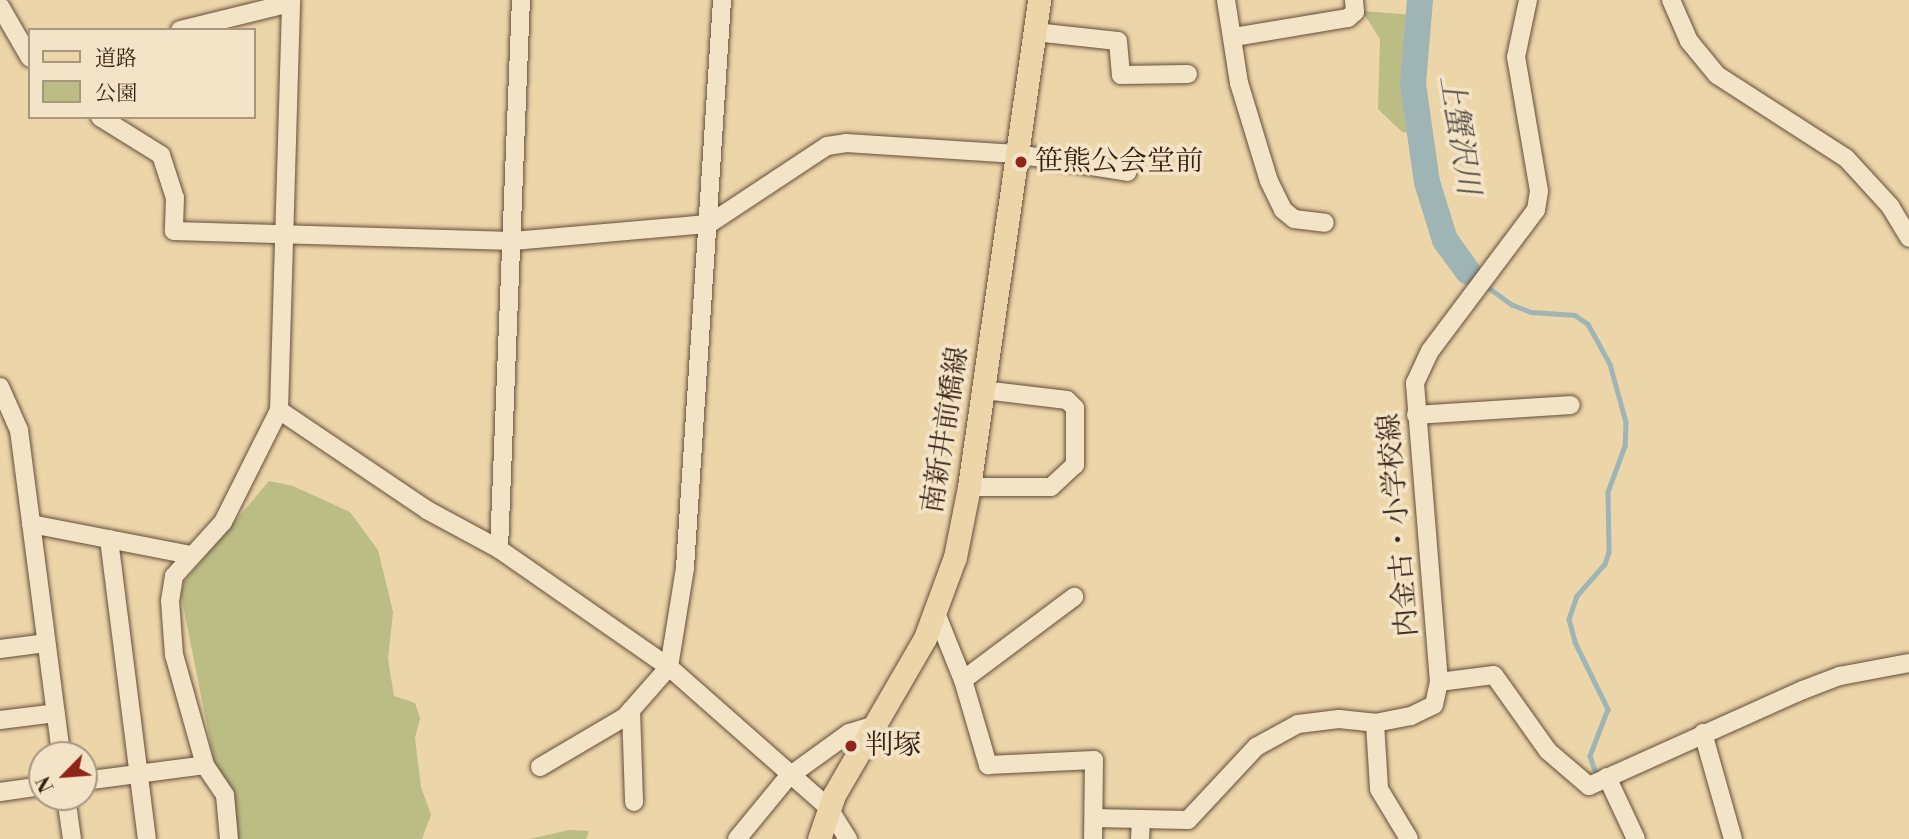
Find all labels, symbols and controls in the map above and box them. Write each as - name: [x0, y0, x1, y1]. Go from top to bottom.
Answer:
- legend: [28, 28, 256, 119]
- text: 道路: [95, 46, 137, 72]
- water label: 上蟹沢川: [1432, 73, 1486, 197]
- text: 公園: [95, 81, 137, 107]
- place label: 笹熊公会堂前: [1035, 145, 1203, 179]
- marker: 笹熊公会堂前: [1013, 154, 1029, 170]
- street label: 南新井前橋線: [916, 344, 976, 516]
- street label: 内金古・小学校線: [1373, 412, 1425, 638]
- place label: 判塚: [865, 729, 921, 763]
- marker: 判塚: [843, 738, 859, 754]
- north arrow: [28, 741, 98, 811]
- text: N: [32, 772, 60, 796]

